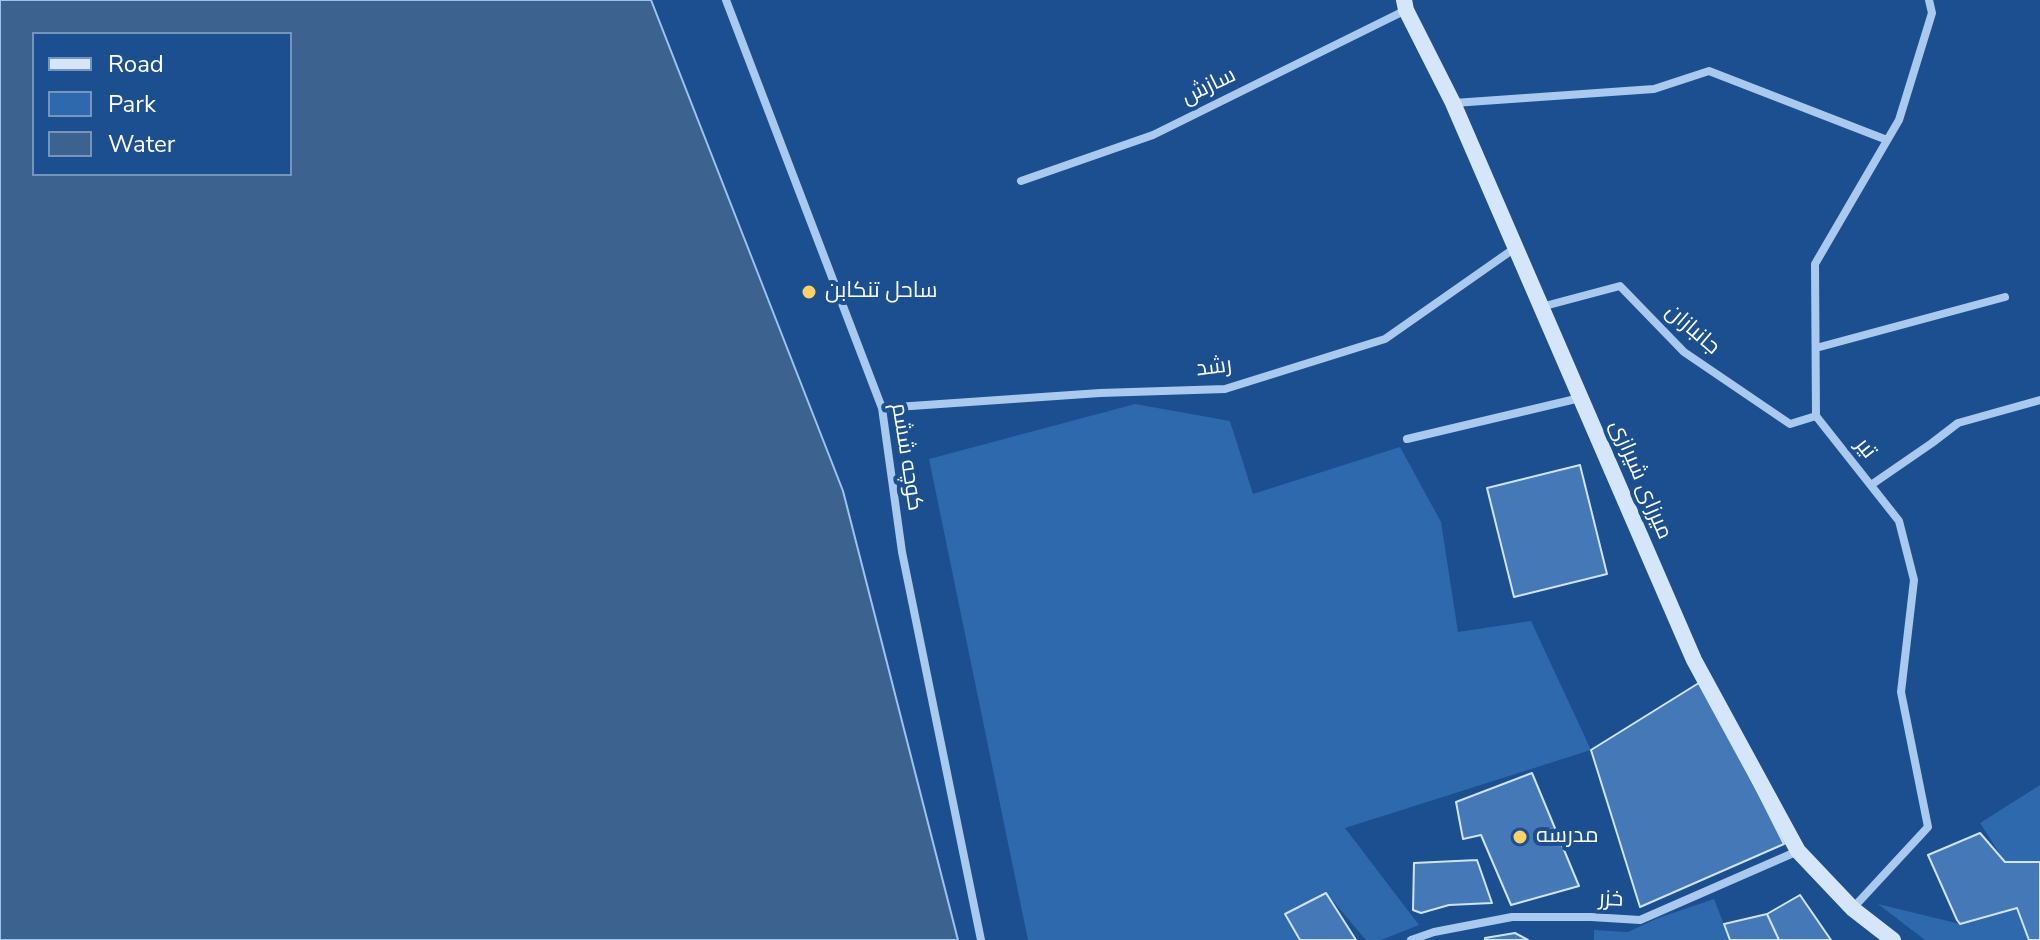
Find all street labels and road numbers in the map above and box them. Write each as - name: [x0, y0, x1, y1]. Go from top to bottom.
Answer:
- street label: سازش: [1178, 63, 1240, 111]
- street label: جانبازان: [1659, 299, 1725, 361]
- street label: رشد: [1195, 353, 1233, 383]
- street label: کوچه ششم: [884, 401, 928, 513]
- street label: میرزای شیرازی: [1603, 416, 1677, 544]
- street label: تیر: [1849, 433, 1881, 465]
- street label: خزر: [1598, 886, 1624, 914]

